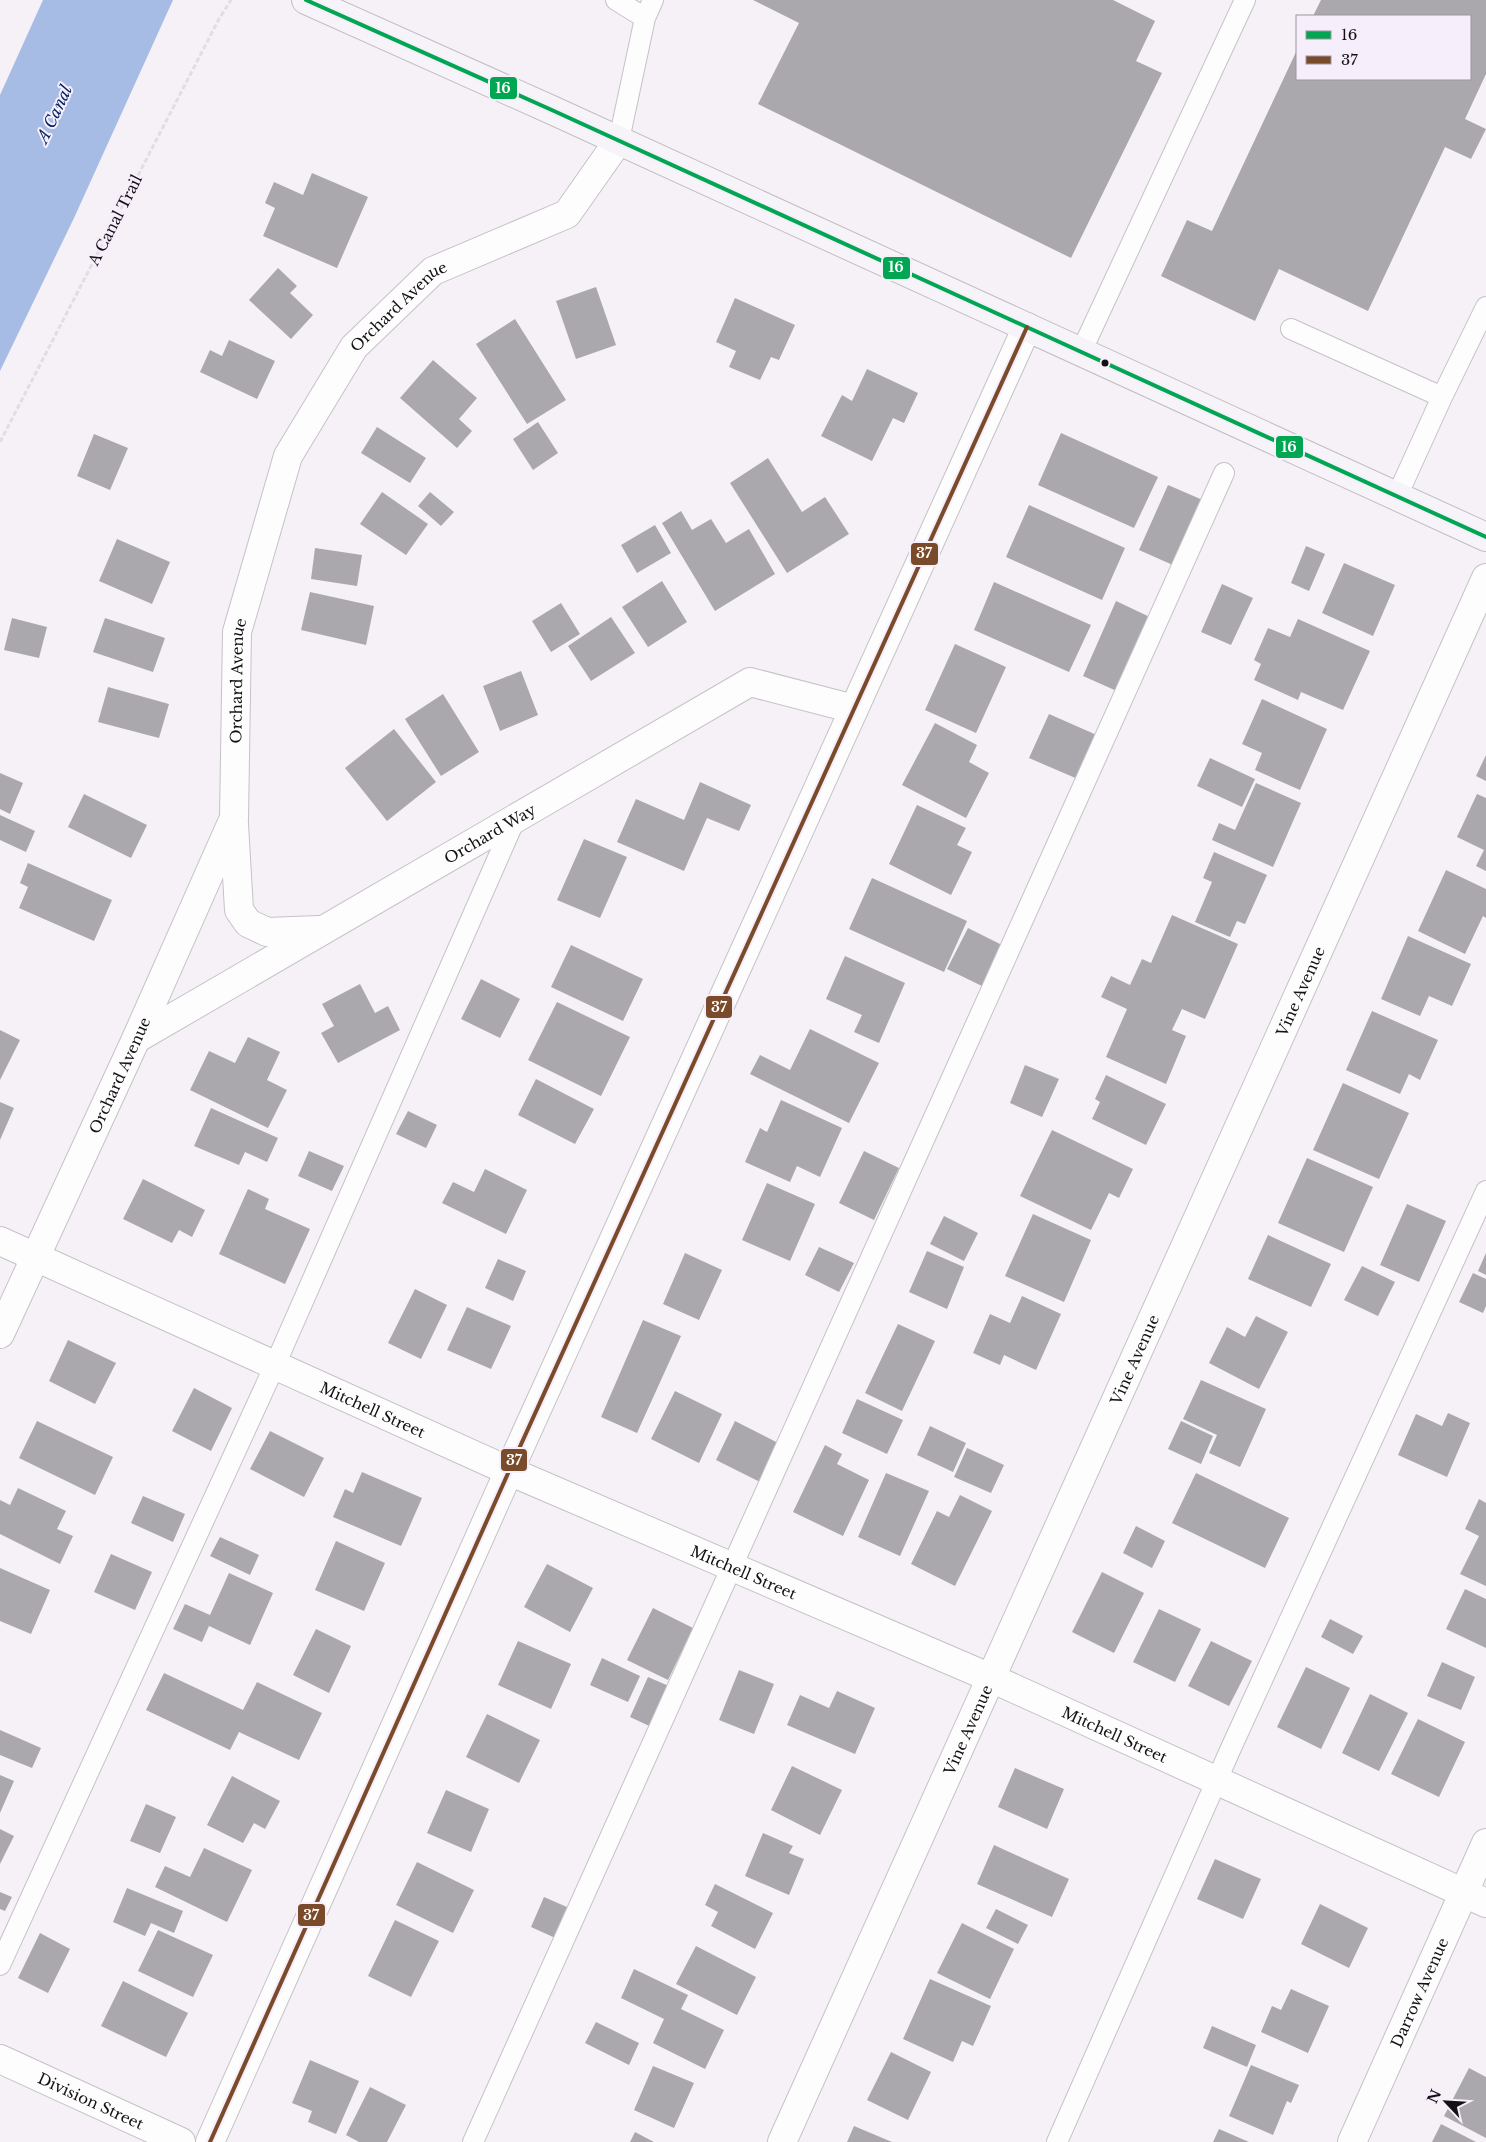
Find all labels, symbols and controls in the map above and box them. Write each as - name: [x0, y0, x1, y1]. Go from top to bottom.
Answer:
- legend: [1296, 15, 1471, 80]
- text: 16: [1341, 25, 1357, 44]
- text: 37: [1341, 50, 1358, 69]
- line badge: 16: [489, 76, 518, 100]
- text: 16: [495, 79, 511, 97]
- water label: A Canal: [31, 81, 76, 148]
- street label: A Canal Trail: [84, 171, 146, 269]
- line badge: 16: [882, 256, 911, 280]
- street label: Orchard Avenue: [346, 257, 450, 355]
- text: 16: [888, 258, 904, 276]
- unlabelled marker: [1100, 358, 1110, 368]
- line badge: 16: [1275, 435, 1304, 459]
- text: 16: [1281, 438, 1297, 456]
- line badge: 37: [910, 542, 939, 566]
- text: 37: [916, 544, 933, 562]
- street label: Orchard Avenue: [226, 616, 250, 744]
- street label: Orchard Way: [440, 799, 539, 867]
- street label: Vine Avenue: [1271, 943, 1328, 1040]
- line badge: 37: [705, 995, 733, 1019]
- text: 37: [711, 998, 728, 1016]
- street label: Orchard Avenue: [84, 1014, 154, 1136]
- street label: Vine Avenue: [1105, 1312, 1163, 1408]
- street label: Mitchell Street: [317, 1377, 429, 1442]
- line badge: 37: [500, 1448, 528, 1472]
- text: 37: [506, 1451, 523, 1469]
- street label: Mitchell Street: [688, 1541, 800, 1603]
- street label: Vine Avenue: [939, 1682, 996, 1779]
- street label: Mitchell Street: [1059, 1702, 1171, 1766]
- line badge: 37: [297, 1903, 326, 1927]
- text: 37: [303, 1906, 320, 1924]
- street label: Darrow Avenue: [1386, 1934, 1452, 2050]
- street label: Division Street: [35, 2068, 147, 2133]
- north arrow: [1421, 2077, 1471, 2127]
- text: N: [1423, 2087, 1445, 2106]

